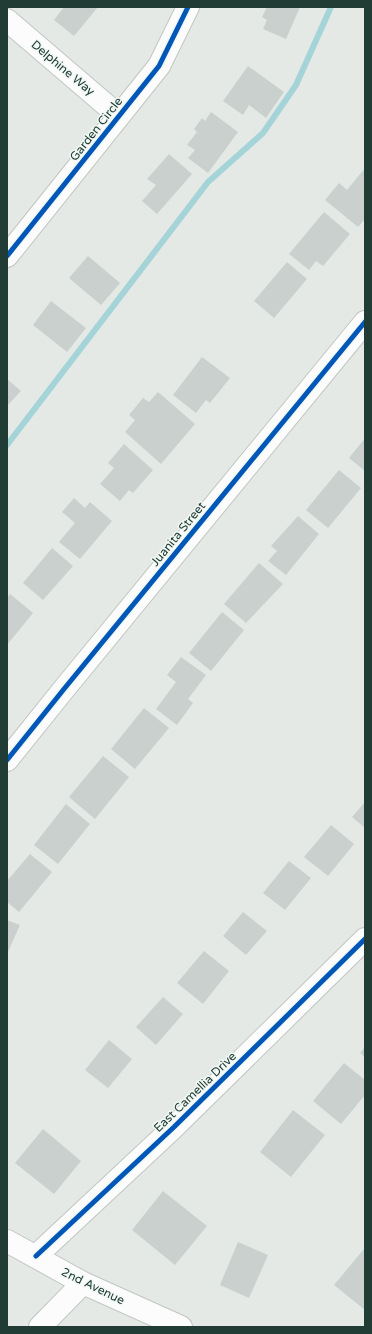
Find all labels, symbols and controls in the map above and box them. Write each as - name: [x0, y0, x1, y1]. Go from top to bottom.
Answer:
- street label: Delphine Way: [28, 37, 98, 99]
- street label: Garden Circle: [67, 94, 125, 164]
- street label: Juanita Street: [148, 499, 208, 569]
- street label: East Camellia Drive: [151, 1049, 239, 1135]
- street label: 2nd Avenue: [59, 1265, 127, 1307]

